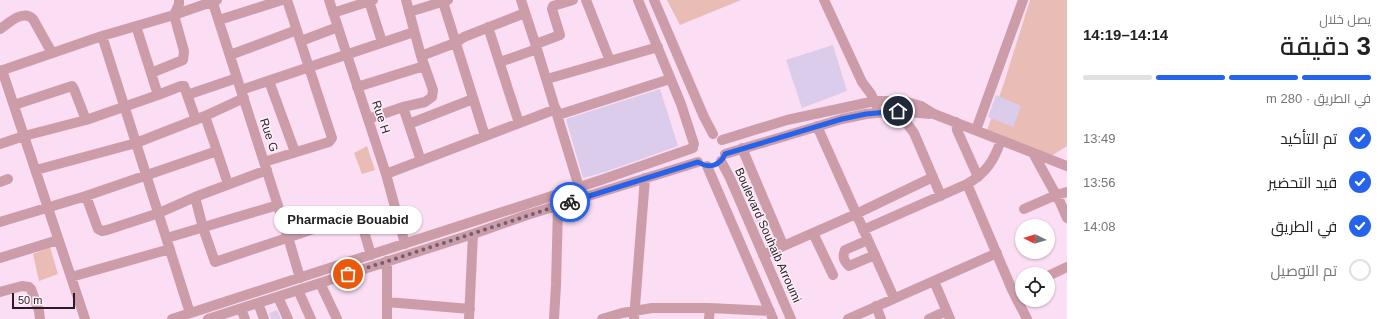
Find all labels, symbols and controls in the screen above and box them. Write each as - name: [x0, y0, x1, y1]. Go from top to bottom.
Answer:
- text: يصل خلال: [1319, 12, 1371, 27]
- text: 14:14–14:19: [1083, 26, 1168, 43]
- text: 3 دقيقة: [1280, 31, 1371, 61]
- text: في الطريق · 280 m: [1266, 91, 1371, 106]
- pin: [881, 94, 915, 128]
- street label: Rue H: [369, 99, 393, 135]
- icon: home: [887, 100, 909, 122]
- street label: Rue G: [257, 116, 281, 154]
- icon: check: [1349, 127, 1371, 149]
- text: تم التأكيد: [1280, 130, 1337, 147]
- text: 13:49: [1083, 131, 1116, 146]
- street label: Boulevard Souhaib Arroumi: [732, 165, 804, 305]
- icon: check: [1349, 171, 1371, 193]
- text: قيد التحضير: [1268, 174, 1337, 191]
- text: 13:56: [1083, 175, 1116, 190]
- courier: [550, 182, 590, 222]
- icon: bike: [559, 191, 581, 213]
- callout: Pharmacie Bouabid: [274, 206, 422, 234]
- text: Pharmacie Bouabid: [287, 212, 409, 227]
- icon: check: [1349, 215, 1371, 237]
- text: في الطريق: [1271, 218, 1337, 235]
- north arrow: [1015, 219, 1055, 259]
- map controls: [1015, 219, 1055, 307]
- text: 14:08: [1083, 219, 1116, 234]
- pin: [331, 257, 365, 291]
- text: تم التوصيل: [1271, 262, 1337, 279]
- icon: bag: [337, 263, 359, 285]
- button: locate: [1015, 267, 1055, 307]
- scale bar: [12, 291, 75, 310]
- text: 50 m: [18, 294, 42, 306]

